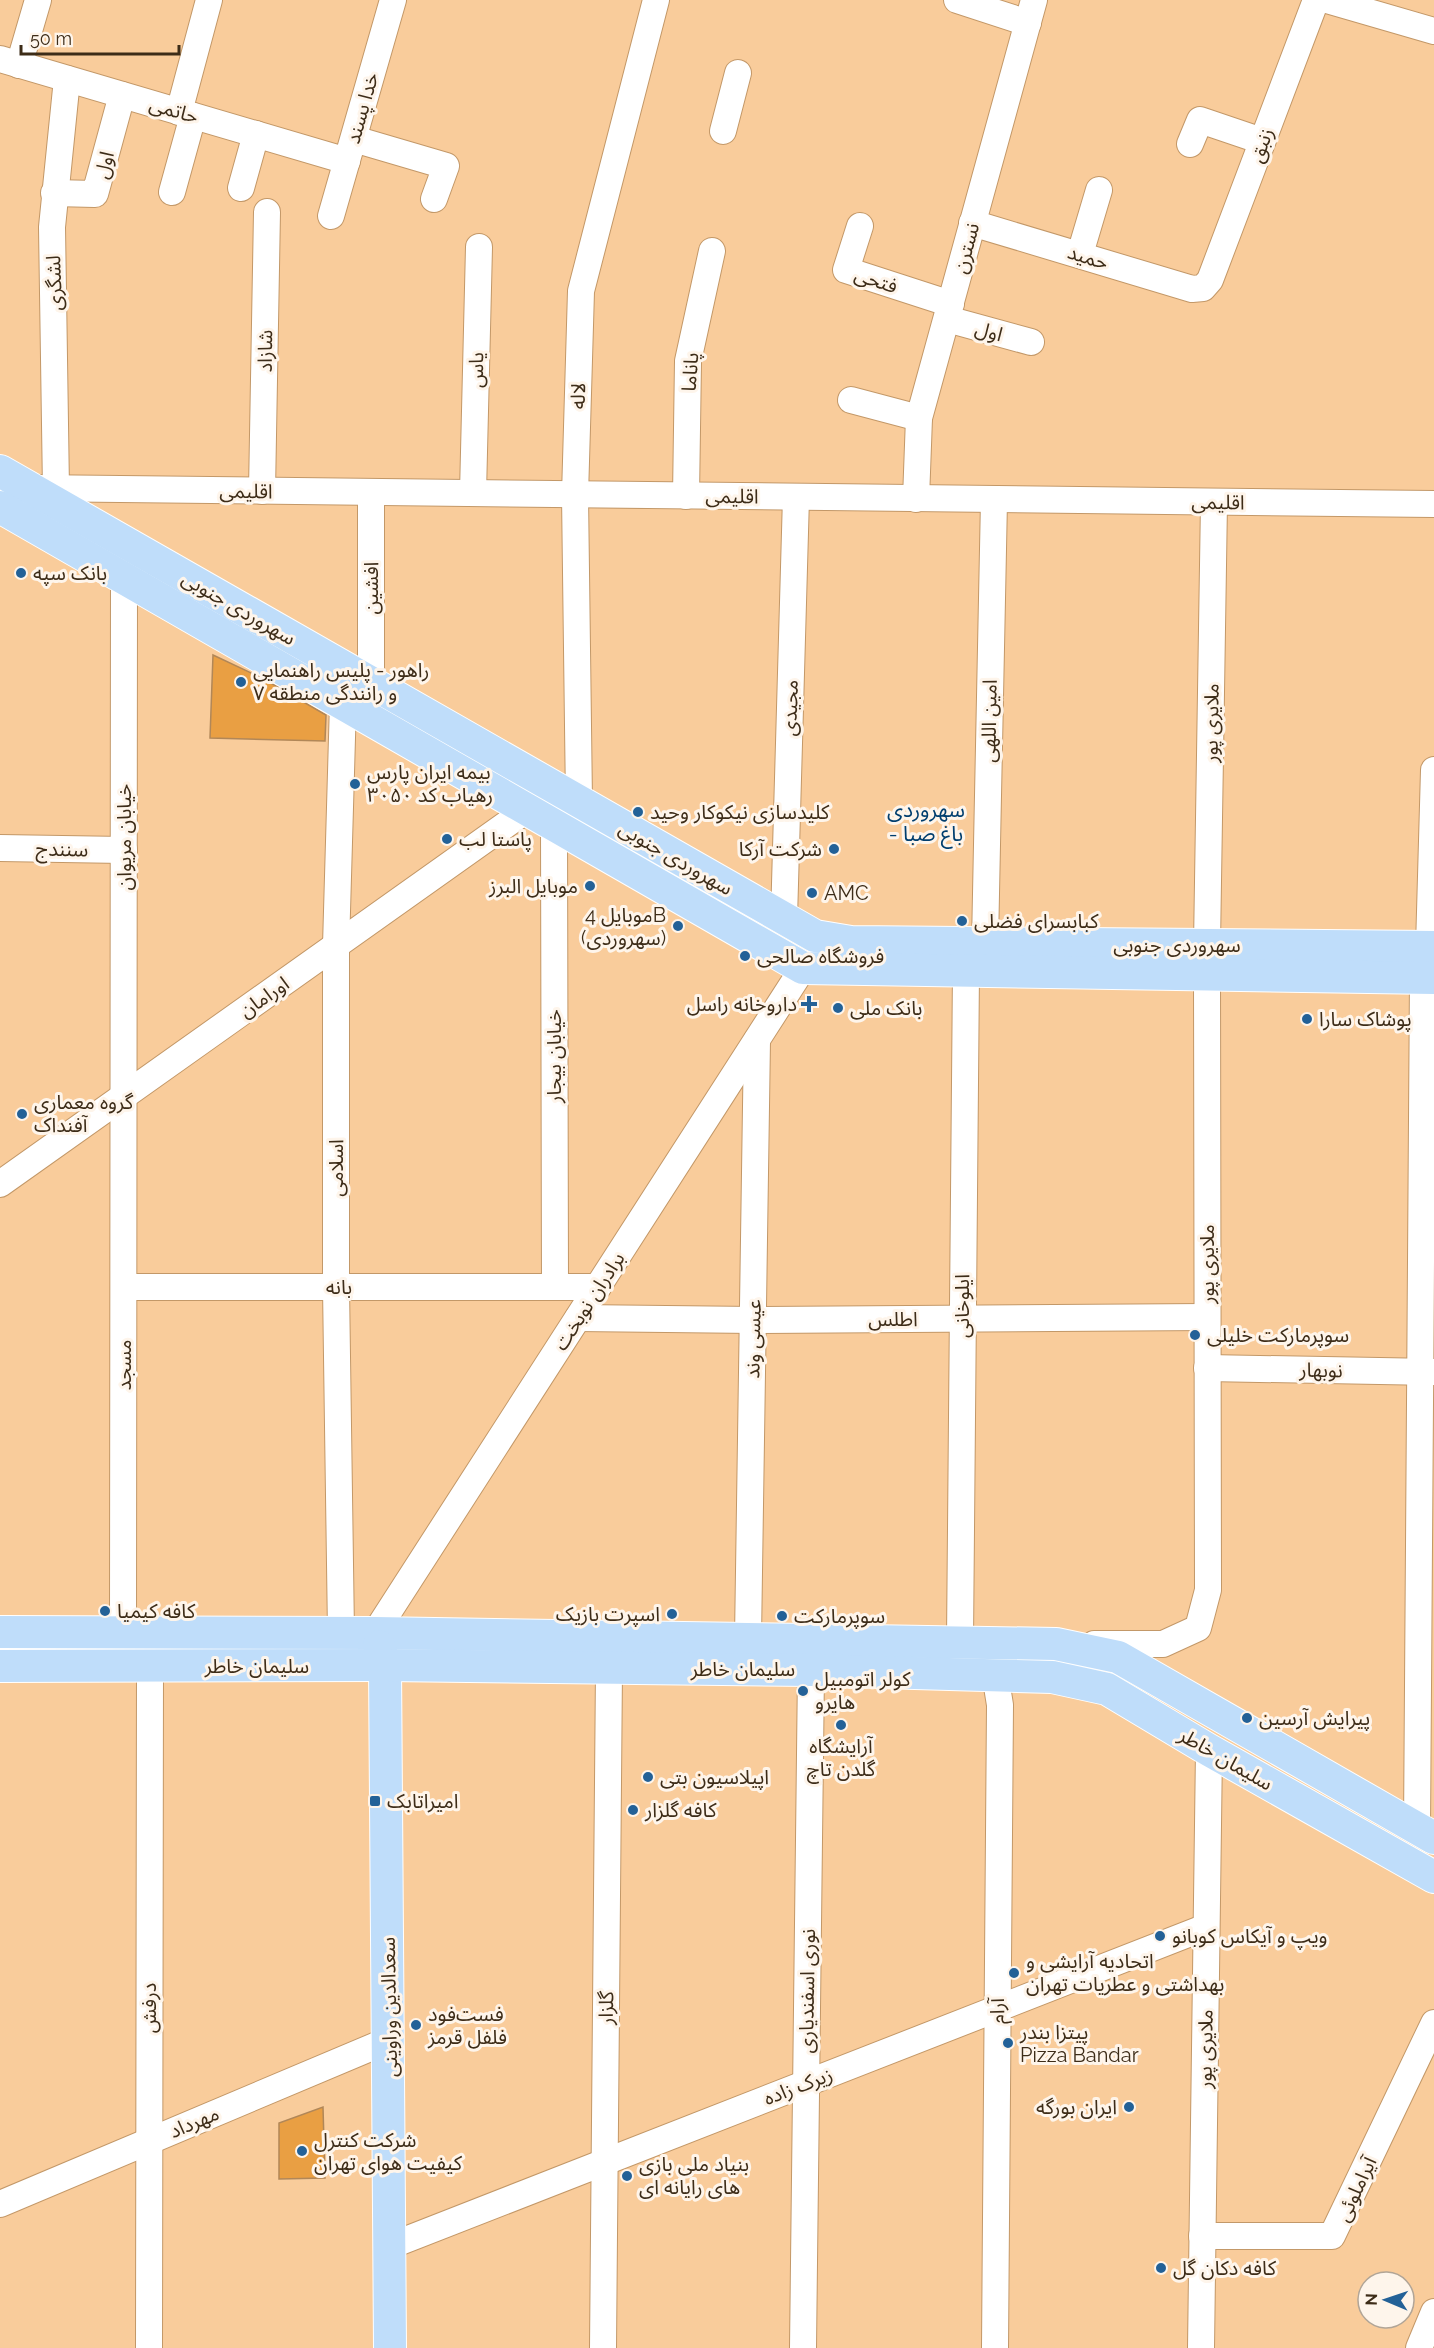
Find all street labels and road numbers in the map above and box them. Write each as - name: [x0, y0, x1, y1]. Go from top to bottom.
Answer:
- street label: خدا پسند: [340, 70, 385, 147]
- street label: حاتمی: [147, 92, 201, 128]
- street label: زنبق: [1244, 124, 1279, 166]
- street label: اول: [89, 149, 119, 181]
- street label: نسترن: [948, 220, 984, 276]
- street label: حمید: [1065, 239, 1111, 275]
- street label: لشگری: [41, 255, 67, 311]
- street label: فتحی: [851, 262, 901, 298]
- street label: اول: [972, 316, 1006, 346]
- street label: شازاد: [253, 329, 277, 373]
- street label: یاس: [464, 352, 488, 388]
- street label: پاناما: [677, 352, 704, 393]
- street label: لاله: [566, 382, 590, 410]
- street label: اقلیمی: [219, 479, 273, 503]
- street label: اقلیمی: [705, 484, 759, 508]
- street label: اقلیمی: [1191, 490, 1245, 514]
- street label: افشین: [359, 562, 383, 614]
- street label: سهروردی جنوبی: [178, 566, 300, 650]
- street label: مجیدی: [777, 679, 803, 737]
- street label: امین اللهی: [976, 679, 1002, 763]
- street label: ملایری پور: [1198, 683, 1225, 764]
- street label: خیابان مریوان: [112, 784, 136, 890]
- street label: سهروردی جنوبی: [615, 816, 737, 900]
- street label: سنندج: [35, 837, 89, 864]
- street label: سهروردی جنوبی: [1113, 933, 1241, 957]
- street label: اورامان: [234, 971, 294, 1023]
- street label: خیابان بیجار: [542, 1009, 566, 1104]
- street label: اسلامی: [324, 1139, 348, 1197]
- street label: ملایری پور: [1195, 1224, 1220, 1305]
- street label: برادران نوبخت: [548, 1247, 630, 1355]
- street label: ایلوخانی: [950, 1274, 974, 1338]
- street label: بانه: [326, 1275, 352, 1299]
- street label: عیسی وند: [740, 1299, 766, 1379]
- street label: اطلس: [868, 1307, 918, 1331]
- street label: مسجد: [112, 1340, 136, 1390]
- street label: نوبهار: [1298, 1358, 1343, 1382]
- street label: سلیمان خاطر: [204, 1654, 309, 1678]
- street label: سلیمان خاطر: [690, 1657, 795, 1681]
- street label: سلیمان خاطر: [1174, 1722, 1277, 1795]
- street label: نوری اسفندیاری: [794, 1928, 820, 2054]
- street label: سعدالدین وراوینی: [376, 1937, 402, 2077]
- street label: درفش: [137, 1983, 161, 2033]
- street label: گلزار: [594, 1990, 618, 2026]
- street label: آرام: [985, 1997, 1012, 2024]
- street label: ملایری پور: [1192, 2009, 1219, 2090]
- street label: زیرک زاده: [760, 2062, 836, 2110]
- street label: مهرداد: [165, 2101, 223, 2143]
- street label: آیراملوئی: [1331, 2152, 1382, 2225]

